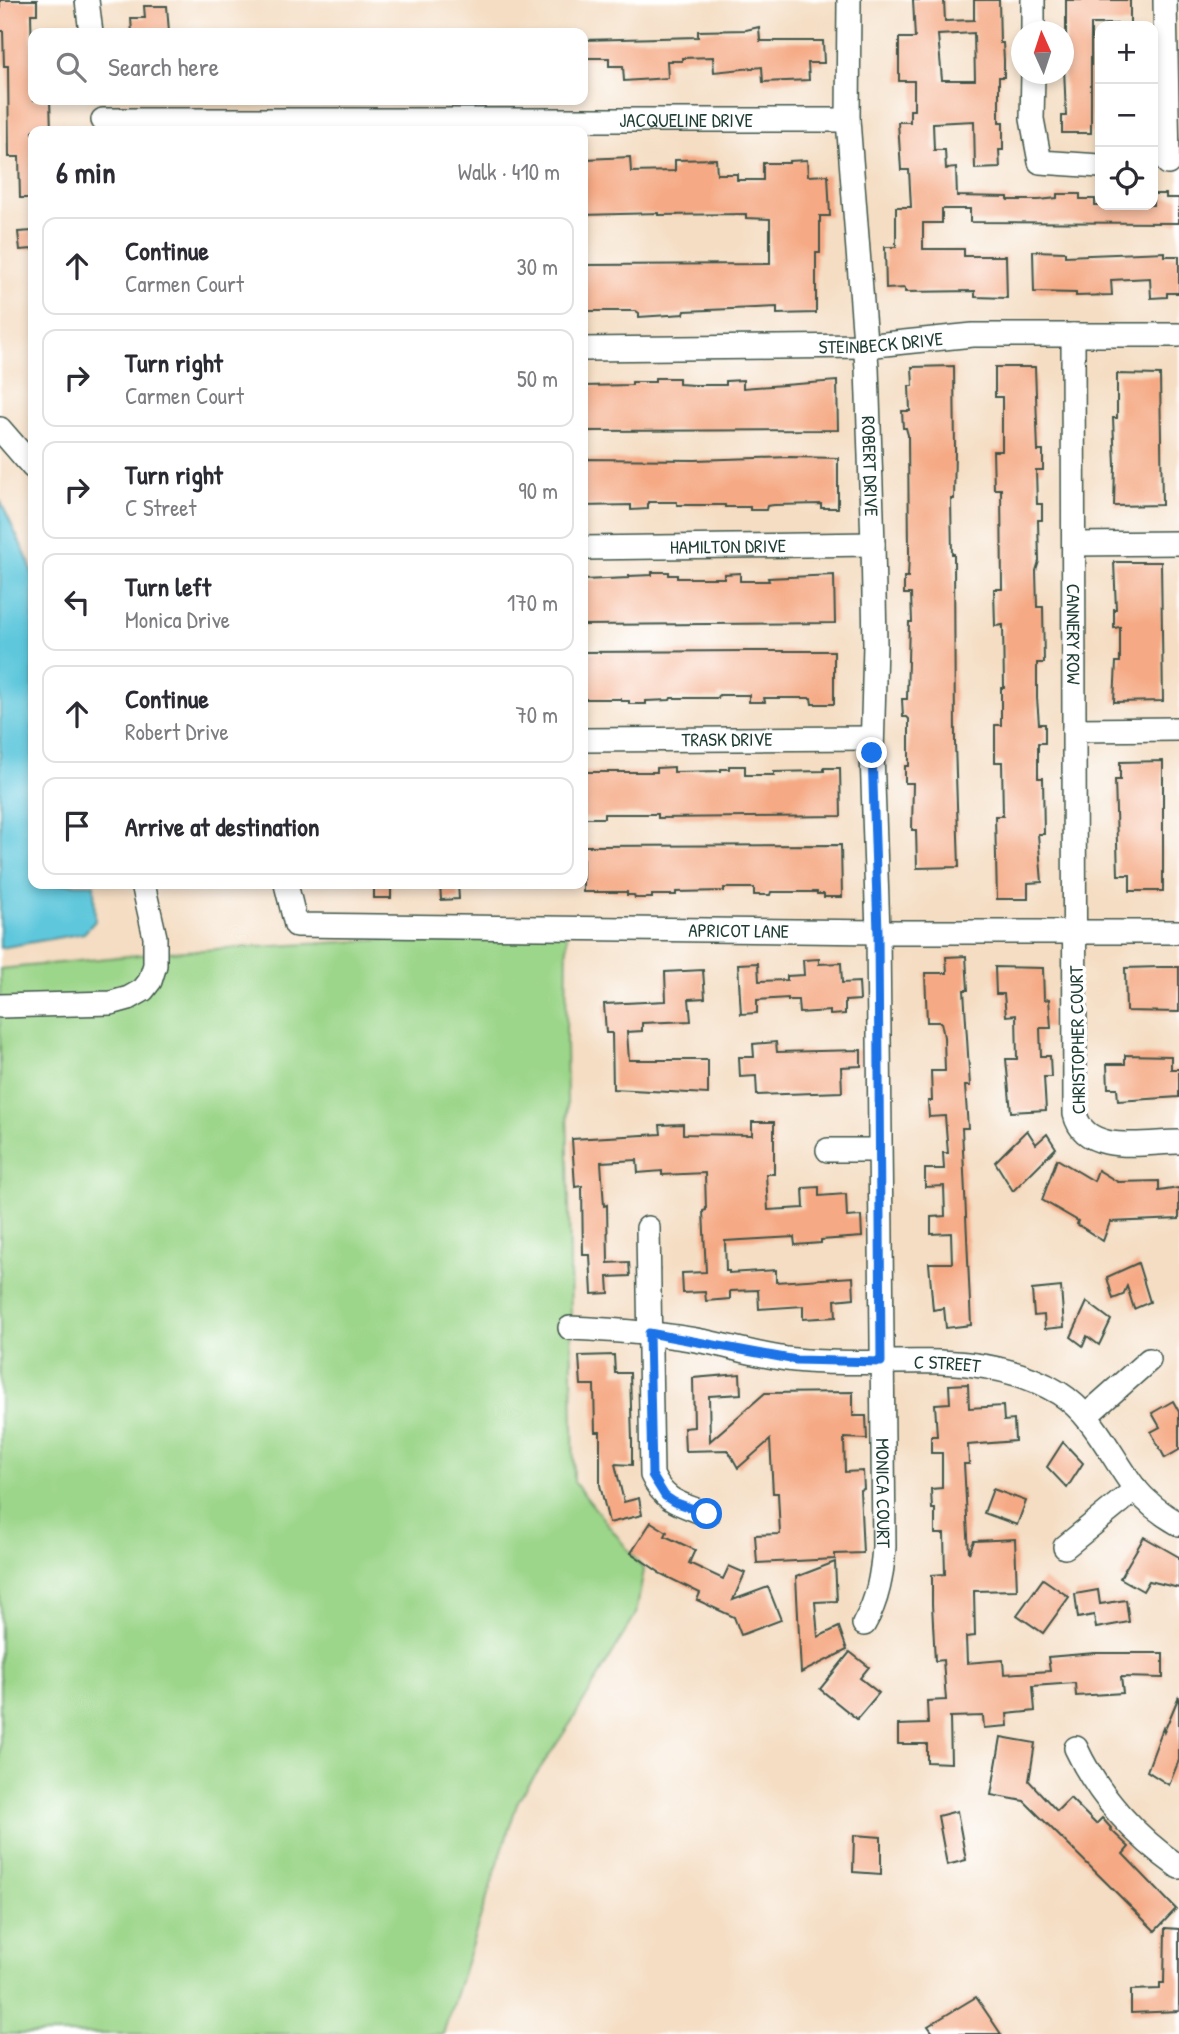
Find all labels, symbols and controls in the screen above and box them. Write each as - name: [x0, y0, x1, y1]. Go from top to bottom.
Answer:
- north arrow: [1011, 21, 1074, 84]
- map controls: [1095, 21, 1158, 210]
- button: +: [1095, 21, 1158, 84]
- search box: [28, 28, 588, 105]
- icon: search: [52, 48, 90, 86]
- text: Search here: [108, 49, 219, 84]
- button: −: [1095, 84, 1158, 147]
- street label: JACQUELINE DRIVE: [619, 107, 753, 133]
- button: locate: [1095, 147, 1158, 210]
- text: 6 min: [56, 152, 116, 192]
- text: Walk · 410 m: [458, 156, 560, 187]
- text: Continue: [125, 233, 209, 268]
- icon: ahead: [58, 247, 96, 285]
- text: 30 m: [516, 251, 558, 282]
- text: Carmen Court: [125, 268, 244, 299]
- street label: STEINBECK DRIVE: [819, 325, 945, 359]
- text: Turn right: [125, 345, 223, 380]
- icon: right: [58, 359, 96, 397]
- text: 50 m: [517, 363, 558, 394]
- text: Carmen Court: [125, 380, 244, 411]
- street label: ROBERT DRIVE: [856, 416, 885, 517]
- text: Turn right: [125, 457, 223, 492]
- icon: right: [58, 471, 96, 509]
- text: 90 m: [518, 475, 558, 506]
- text: C Street: [125, 492, 196, 523]
- street label: HAMILTON DRIVE: [670, 532, 787, 560]
- text: Turn left: [125, 569, 211, 604]
- icon: left: [58, 583, 96, 621]
- street label: CANNERY ROW: [1061, 584, 1087, 685]
- text: 170 m: [507, 587, 558, 618]
- text: Monica Drive: [125, 604, 230, 635]
- text: Continue: [125, 681, 209, 716]
- icon: ahead: [58, 695, 96, 733]
- text: 70 m: [515, 699, 558, 730]
- text: Robert Drive: [125, 716, 229, 747]
- street label: TRASK DRIVE: [681, 726, 773, 752]
- route end: [856, 737, 887, 768]
- icon: arrive: [58, 807, 96, 845]
- text: Arrive at destination: [125, 809, 320, 844]
- street label: APRICOT LANE: [688, 917, 790, 944]
- street label: CHRISTOPHER COURT: [1063, 964, 1091, 1115]
- street label: C STREET: [914, 1349, 983, 1379]
- street label: MONICA COURT: [870, 1438, 897, 1549]
- route start: [691, 1498, 722, 1529]

